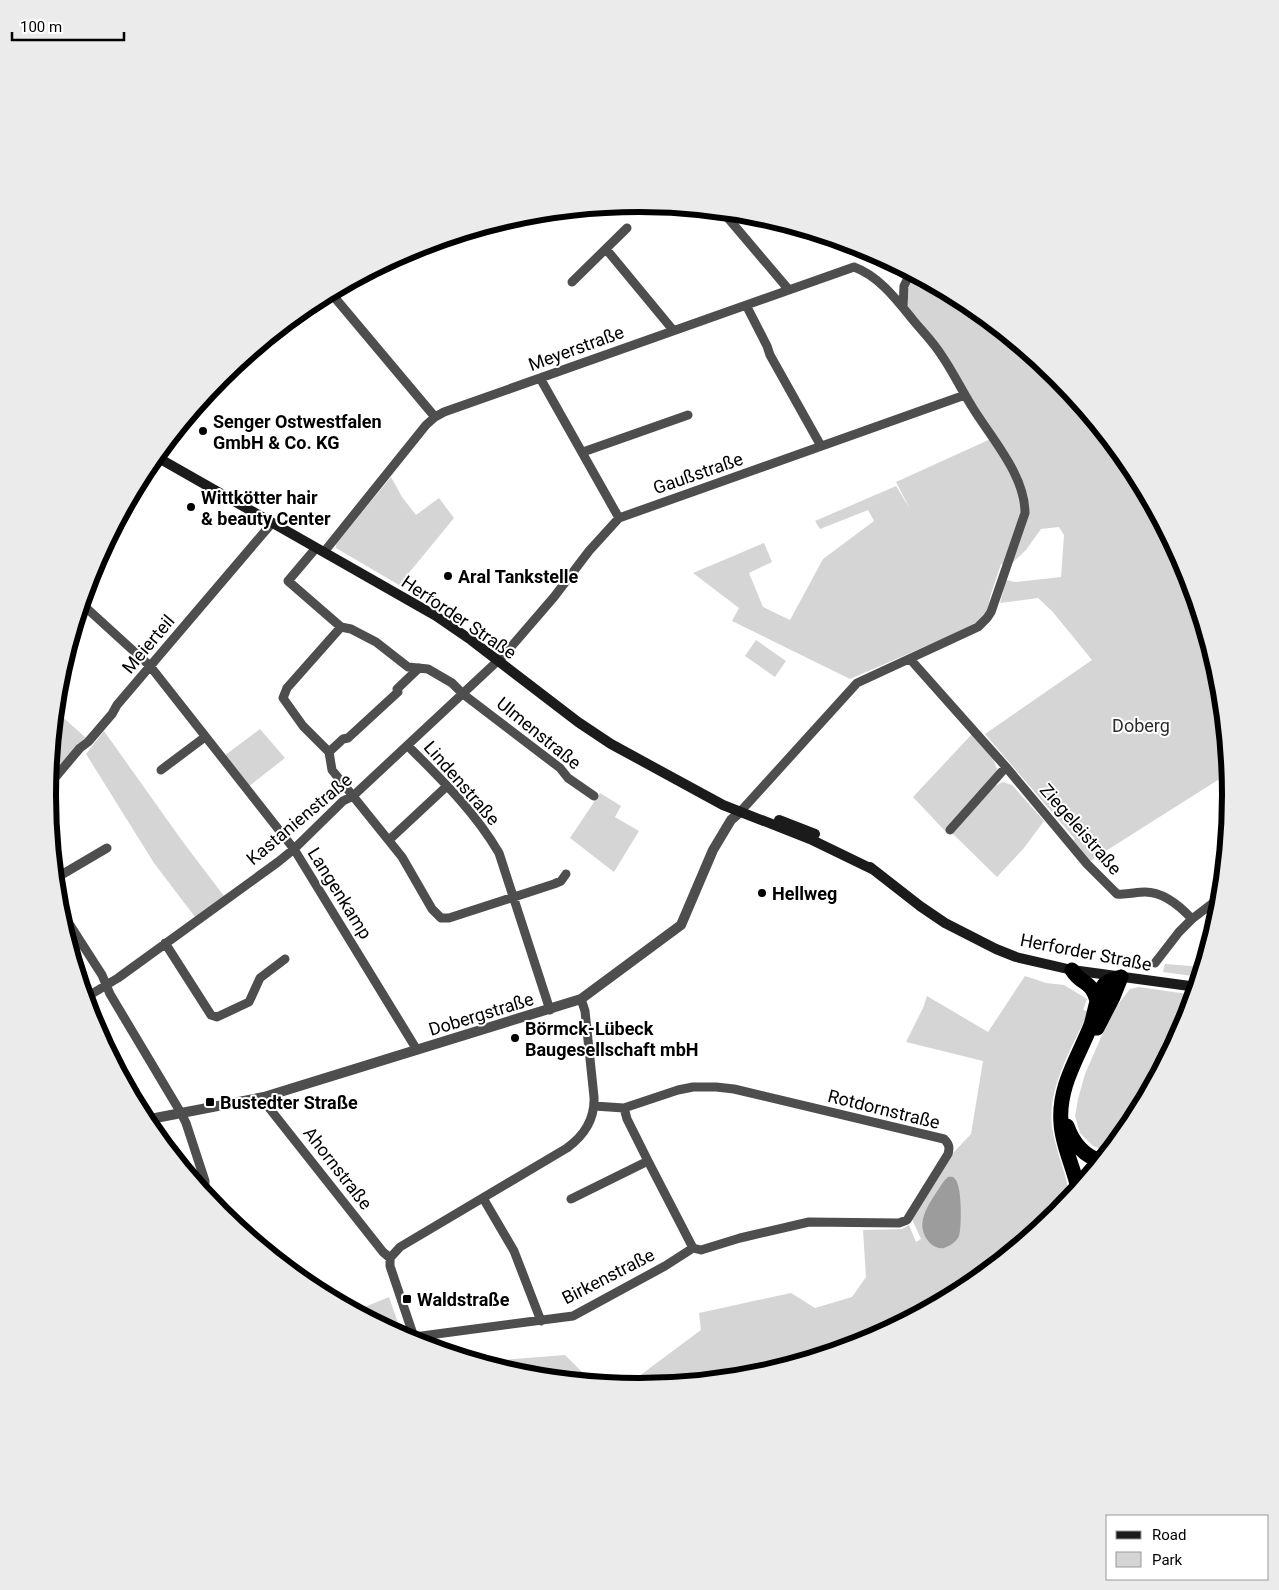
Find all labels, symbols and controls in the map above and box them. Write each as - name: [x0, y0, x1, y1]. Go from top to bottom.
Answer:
- scale bar: [12, 10, 125, 42]
- text: 100 m: [20, 18, 62, 36]
- street label: Meyerstraße: [525, 321, 627, 375]
- place label: Senger Ostwestfalen GmbH & Co. KG: [213, 411, 382, 453]
- marker: Senger Ostwestfalen GmbH & Co. KG: [197, 425, 209, 437]
- street label: Gaußstraße: [650, 448, 746, 498]
- place label: Wittkötter hair & beauty Center: [201, 487, 331, 529]
- marker: Wittkötter hair & beauty Center: [185, 501, 197, 513]
- place label: Aral Tankstelle: [458, 566, 579, 587]
- marker: Aral Tankstelle: [442, 570, 454, 582]
- street label: Herforder Straße: [398, 571, 520, 663]
- street label: Meierteil: [117, 610, 179, 678]
- street label: Ulmenstraße: [493, 693, 585, 773]
- park label: Doberg: [1112, 715, 1170, 736]
- street label: Lindenstraße: [420, 737, 504, 829]
- street label: Kastanienstraße: [242, 769, 356, 869]
- street label: Ziegeleistraße: [1036, 779, 1126, 879]
- street label: Langenkamp: [304, 843, 376, 943]
- place label: Hellweg: [772, 883, 837, 904]
- marker: Hellweg: [756, 887, 768, 899]
- street label: Herforder Straße: [1018, 929, 1154, 975]
- street label: Dobergstraße: [426, 988, 536, 1040]
- place label: Börmck-Lübeck Baugesellschaft mbH: [525, 1018, 698, 1060]
- marker: Börmck-Lübeck Baugesellschaft mbH: [509, 1032, 521, 1044]
- street label: Rotdornstraße: [826, 1085, 942, 1133]
- place label: Bustedter Straße: [220, 1092, 358, 1113]
- marker: Bustedter Straße: [204, 1096, 216, 1108]
- street label: Ahornstraße: [299, 1123, 377, 1213]
- street label: Birkenstraße: [558, 1244, 658, 1308]
- place label: Waldstraße: [417, 1289, 510, 1310]
- marker: Waldstraße: [401, 1293, 413, 1305]
- legend: [1106, 1515, 1269, 1580]
- text: Road: [1152, 1526, 1186, 1544]
- text: Park: [1152, 1551, 1183, 1569]

